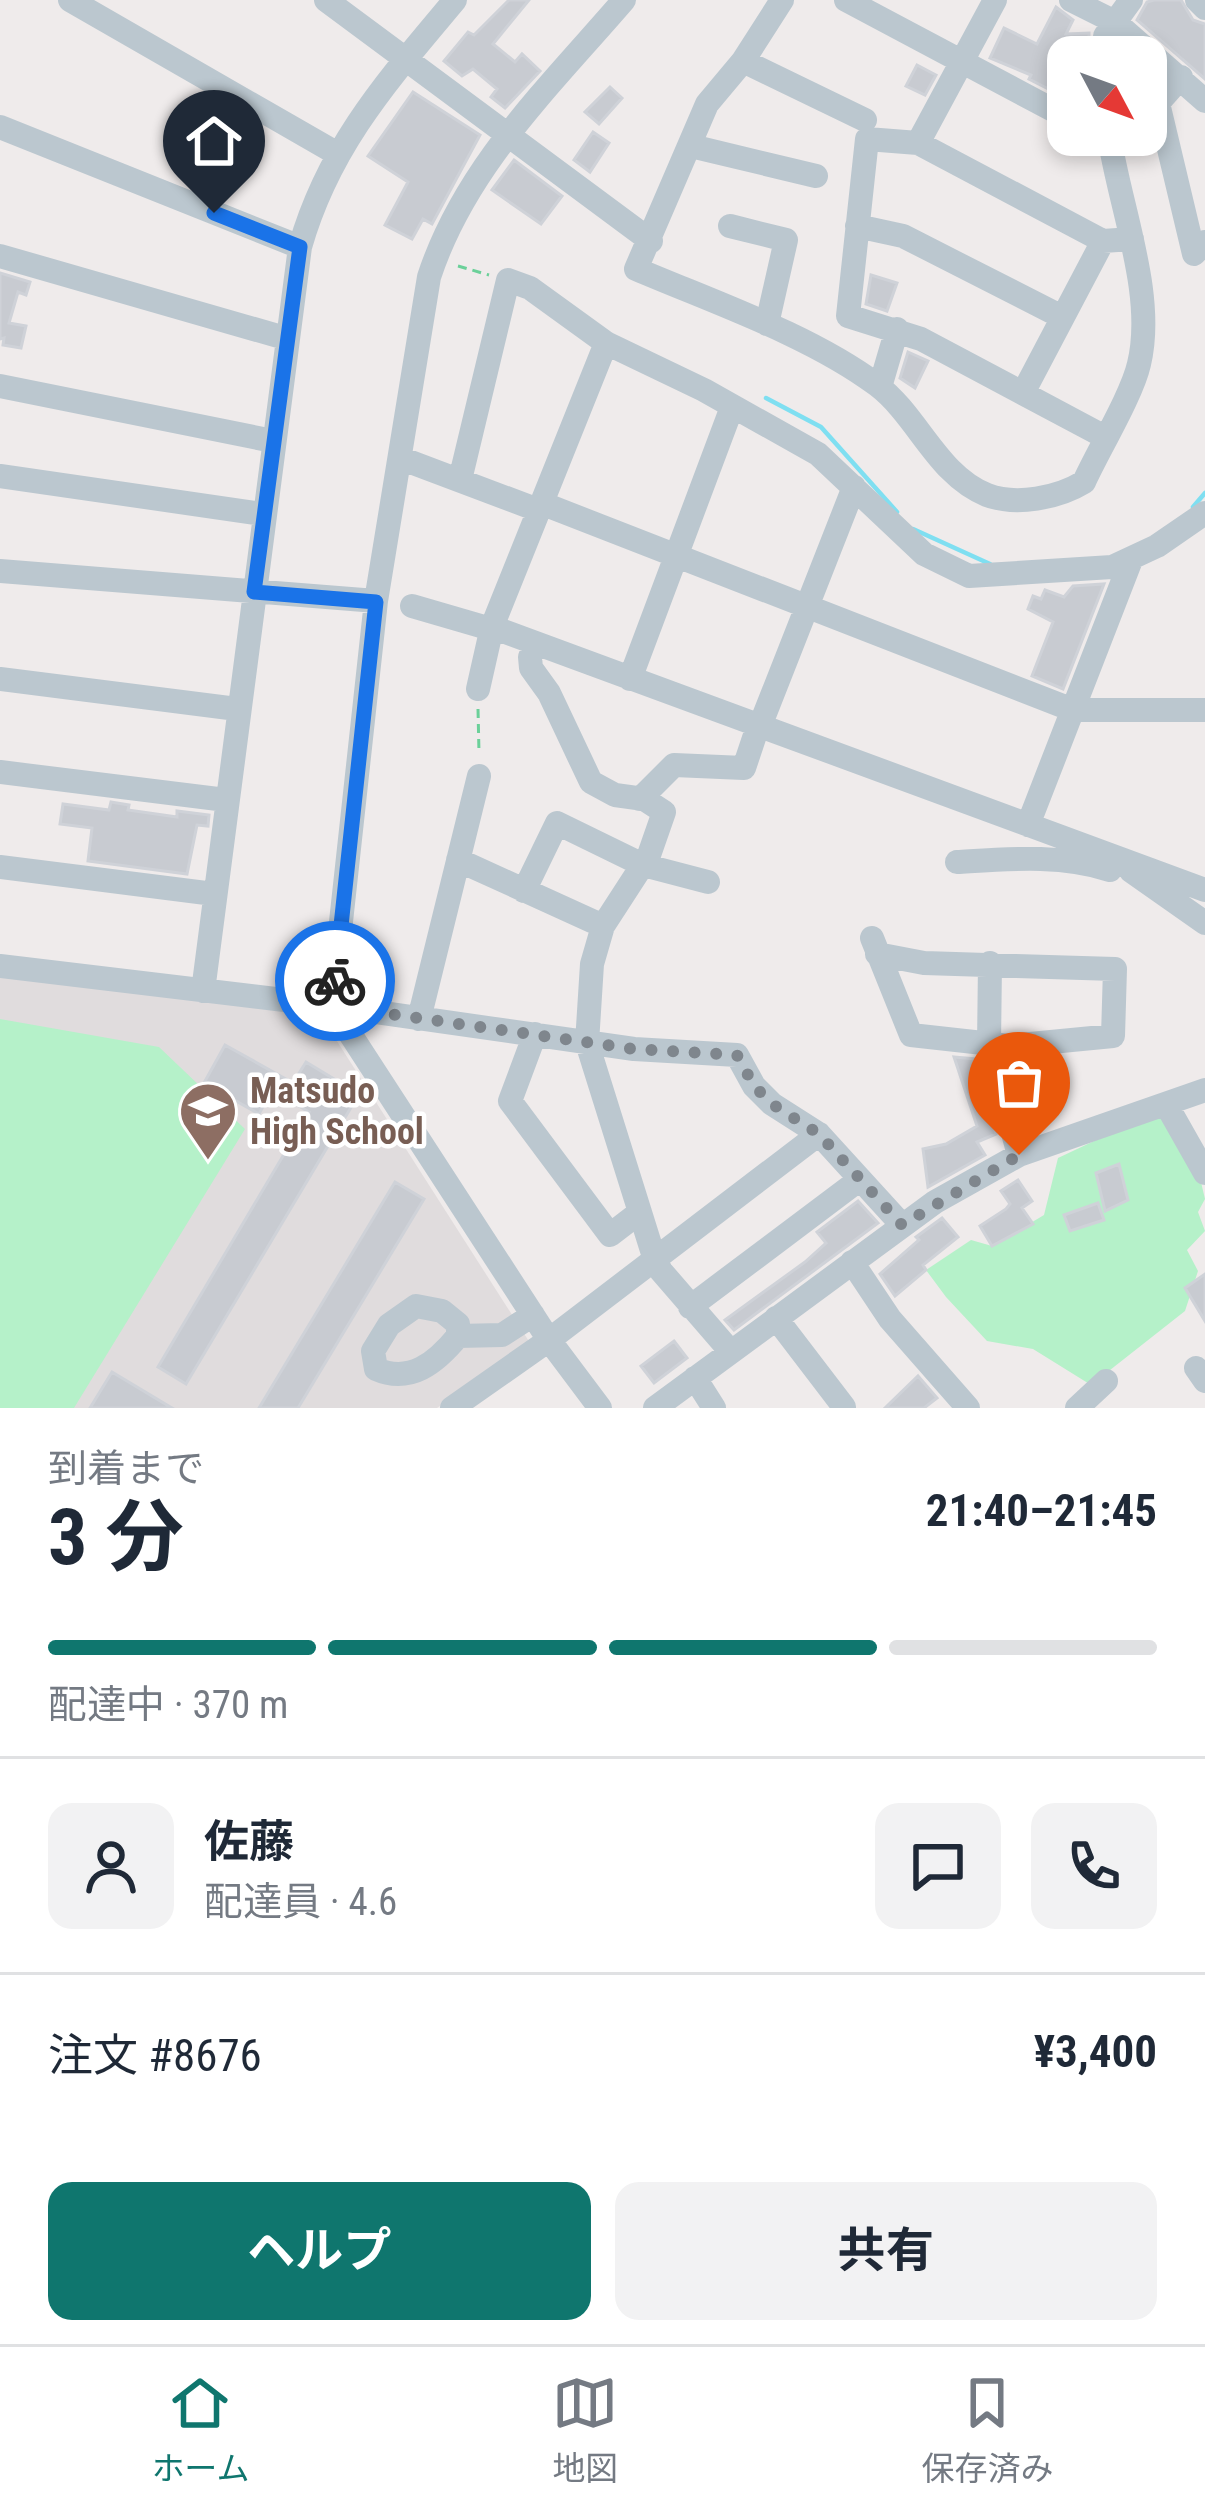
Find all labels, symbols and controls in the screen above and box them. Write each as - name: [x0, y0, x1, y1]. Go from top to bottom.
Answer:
- north arrow: [1047, 36, 1167, 156]
- map controls: [1047, 36, 1167, 156]
- pin: [163, 90, 265, 213]
- icon: home: [181, 108, 247, 174]
- courier: [275, 921, 395, 1041]
- icon: bike: [302, 948, 368, 1014]
- pin: [968, 1032, 1070, 1155]
- icon: bag: [986, 1050, 1052, 1116]
- place label: Matsudo High School: [250, 1070, 424, 1153]
- school or university icon: Matsudo High School: [177, 1080, 239, 1162]
- text: 到着まで: [48, 1446, 204, 1492]
- text: 21:40–21:45: [926, 1484, 1157, 1537]
- text: 3 分: [48, 1492, 183, 1583]
- text: 配達中 · 370 m: [48, 1682, 288, 1728]
- button: person: [48, 1803, 174, 1929]
- button: chat: [875, 1803, 1001, 1929]
- button: phone: [1031, 1803, 1157, 1929]
- text: 佐藤: [204, 1815, 294, 1868]
- text: 配達員 · 4.6: [204, 1879, 397, 1925]
- text: ¥3,400: [1034, 2025, 1157, 2078]
- text: 注文 #8676: [48, 2029, 262, 2082]
- button: ヘルプ: [48, 2182, 591, 2320]
- button: 共有: [615, 2182, 1157, 2320]
- tab: ホーム: [151, 2370, 250, 2490]
- tab: 地図: [552, 2370, 618, 2490]
- tab: 保存済み: [921, 2370, 1053, 2490]

